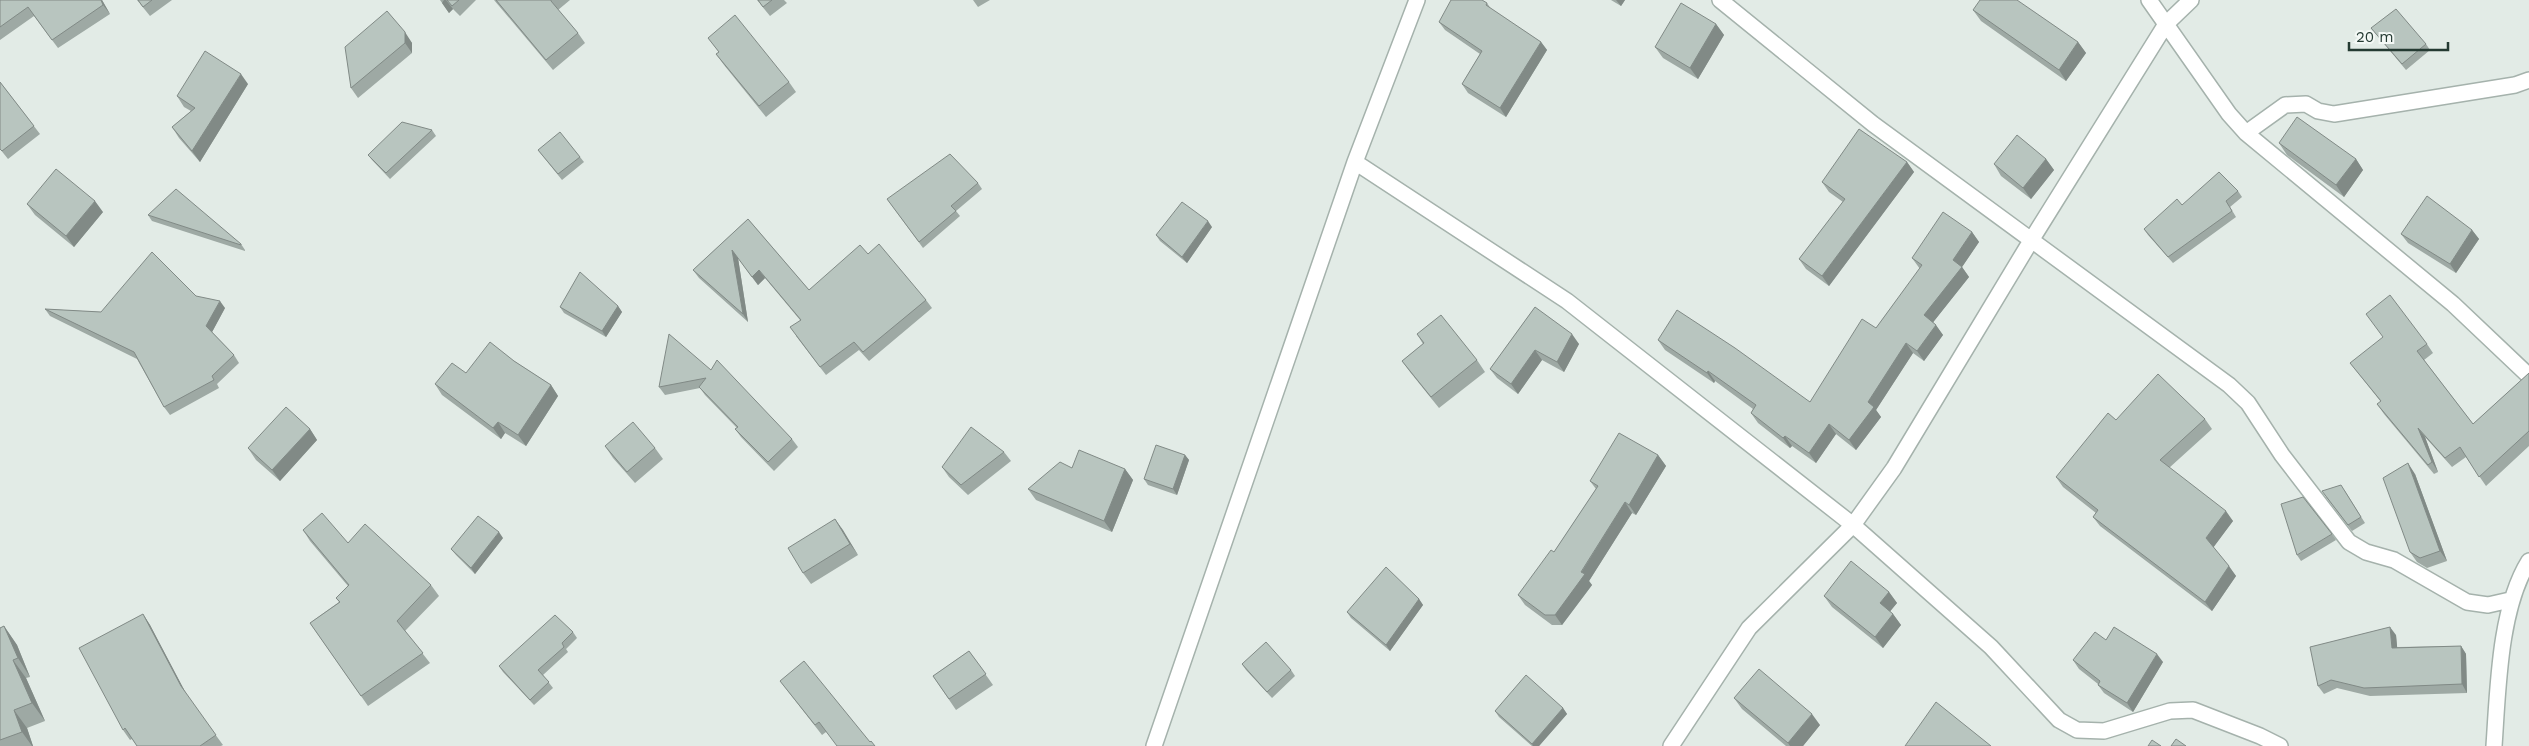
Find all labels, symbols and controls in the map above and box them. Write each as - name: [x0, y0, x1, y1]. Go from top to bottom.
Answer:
- scale bar: [2349, 20, 2448, 52]
- text: 20 m: [2356, 28, 2394, 46]

